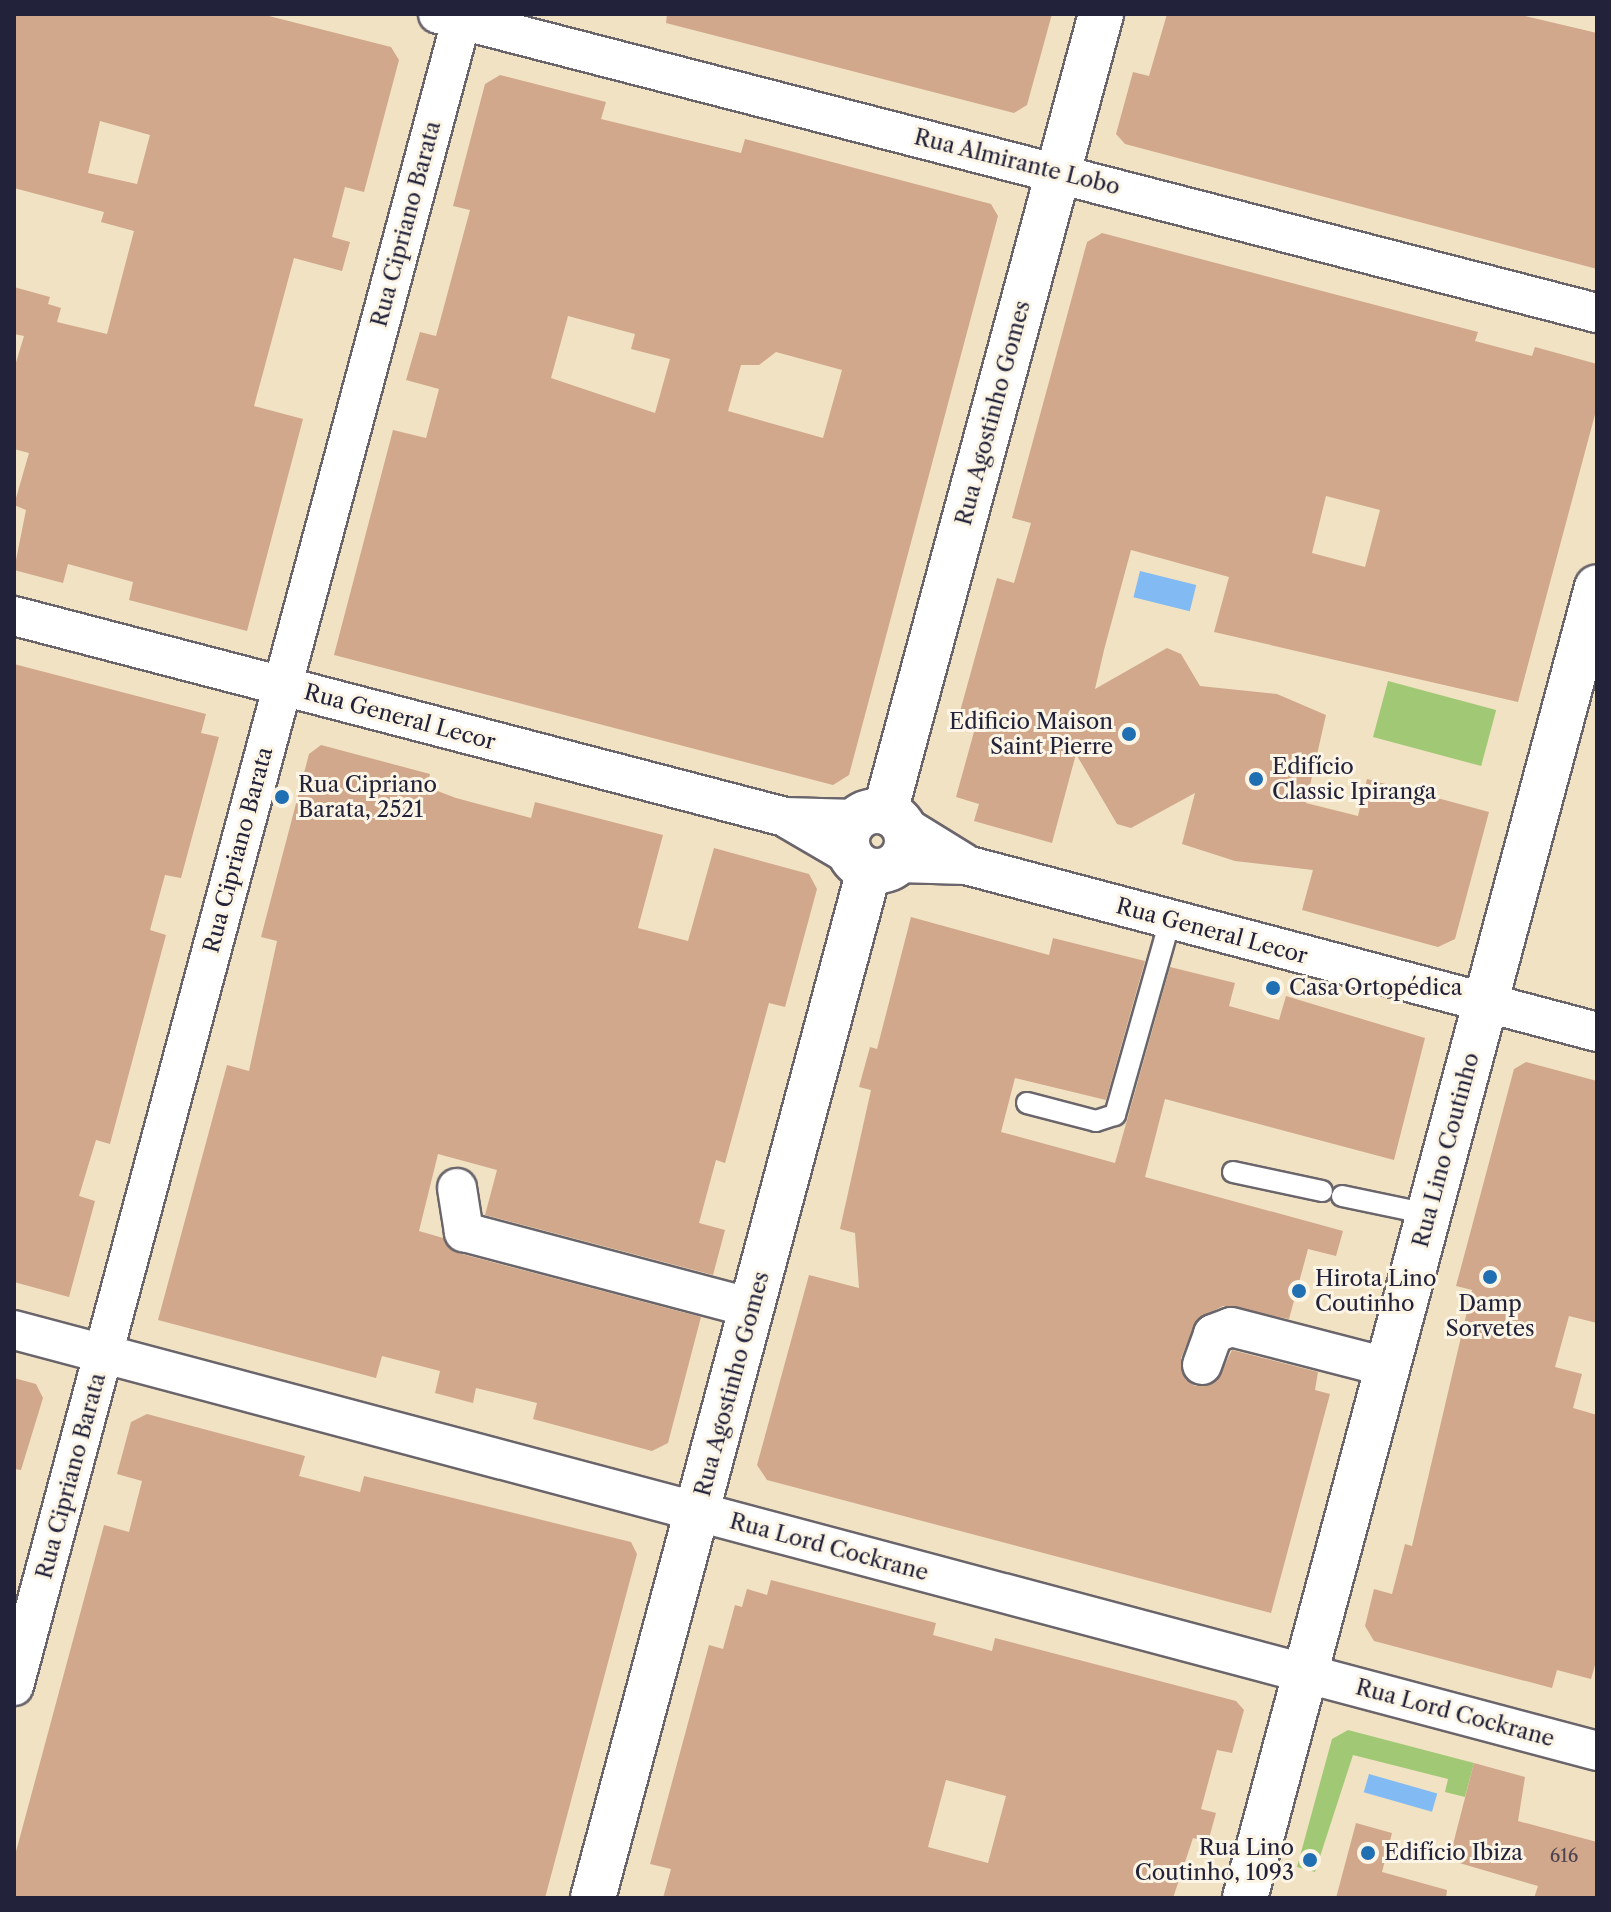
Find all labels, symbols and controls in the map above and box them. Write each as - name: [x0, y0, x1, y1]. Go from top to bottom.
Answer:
- street label: Rua Cipriano Barata: [366, 118, 446, 330]
- street label: Rua Almirante Lobo: [911, 124, 1123, 200]
- street label: Rua Agostinho Gomes: [950, 297, 1036, 529]
- street label: Rua General Lecor: [301, 679, 499, 755]
- place label: Edificio Maison Saint Pierre: [949, 708, 1113, 760]
- marker: Edificio Maison Saint Pierre: [1120, 725, 1138, 743]
- street label: Rua Cipriano Barata: [198, 744, 278, 956]
- place label: Edifício Classic Ipiranga: [1272, 753, 1436, 804]
- marker: Edifício Classic Ipiranga: [1247, 770, 1265, 788]
- place label: Rua Cipriano Barata, 2521: [298, 771, 437, 822]
- marker: Rua Cipriano Barata, 2521: [273, 788, 291, 806]
- street label: Rua General Lecor: [1113, 893, 1311, 969]
- place label: Casa Ortopédica: [1289, 975, 1463, 1001]
- marker: Casa Ortopédica: [1264, 979, 1282, 997]
- street label: Rua Lino Coutinho: [1407, 1050, 1485, 1250]
- place label: Hirota Lino Coutinho: [1315, 1265, 1437, 1316]
- street label: Rua Agostinho Gomes: [689, 1268, 775, 1500]
- marker: Damp Sorvetes: [1481, 1268, 1499, 1286]
- marker: Hirota Lino Coutinho: [1290, 1282, 1308, 1300]
- place label: Damp Sorvetes: [1445, 1290, 1535, 1342]
- street label: Rua Cipriano Barata: [31, 1370, 111, 1582]
- street label: Rua Lord Cockrane: [727, 1508, 931, 1586]
- street label: Rua Lord Cockrane: [1353, 1674, 1557, 1752]
- place label: Rua Lino Coutinho, 1093: [1135, 1834, 1294, 1886]
- place label: Edifício Ibiza: [1384, 1840, 1523, 1866]
- marker: Edifício Ibiza: [1359, 1844, 1377, 1862]
- house number: 616: [1550, 1845, 1578, 1867]
- marker: Rua Lino Coutinho, 1093: [1301, 1851, 1319, 1869]

